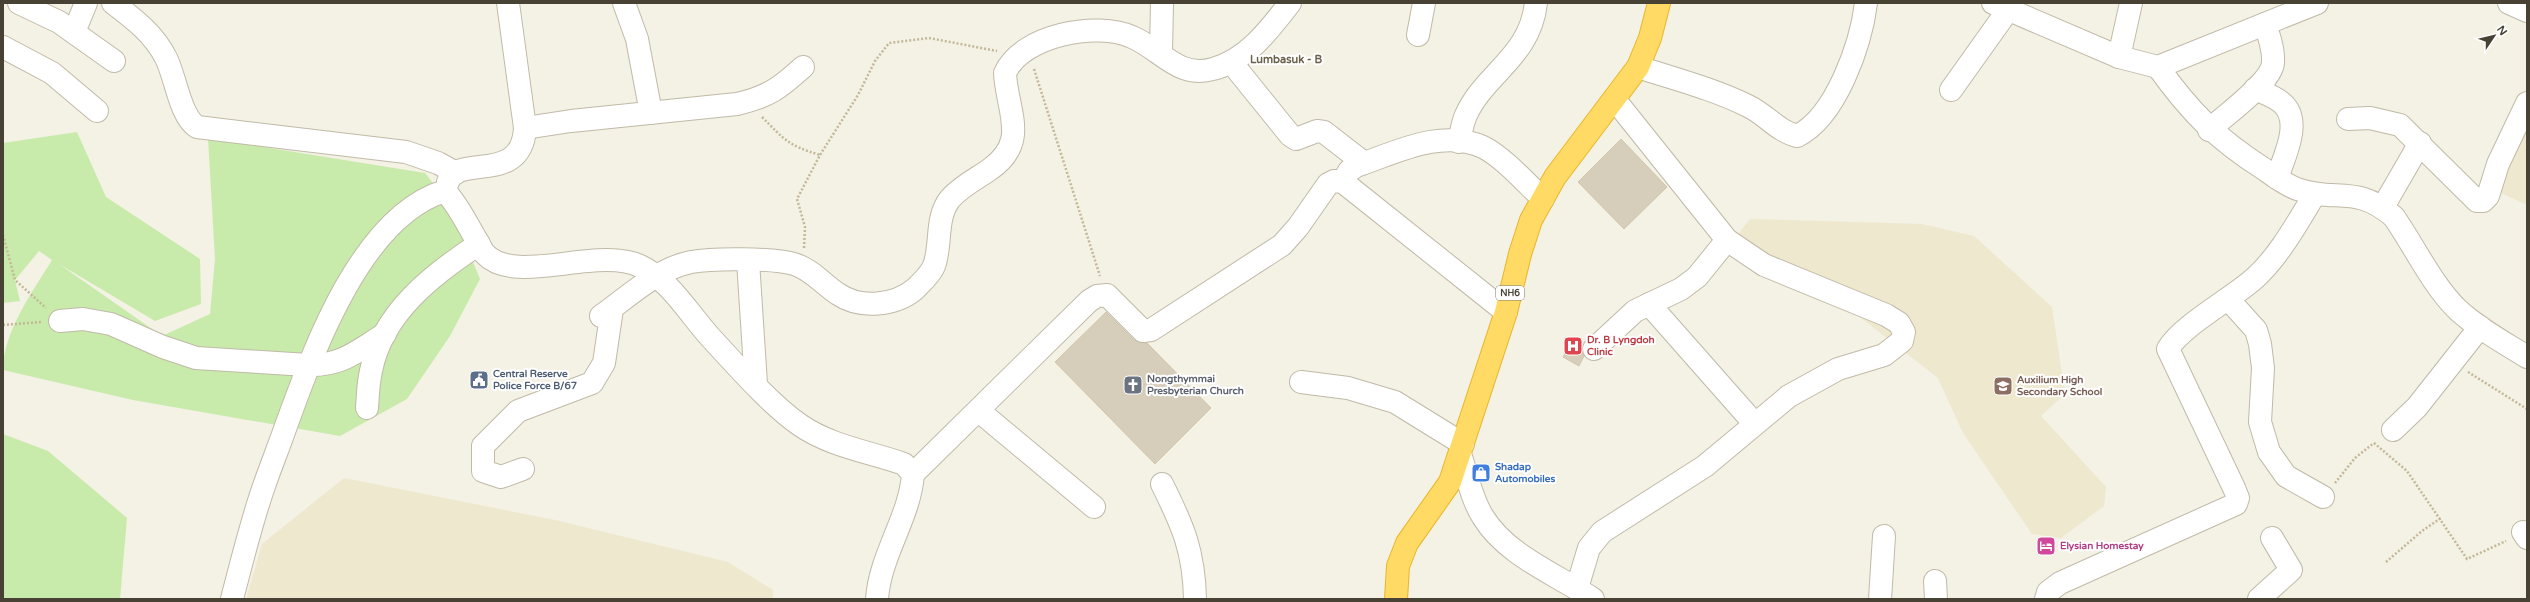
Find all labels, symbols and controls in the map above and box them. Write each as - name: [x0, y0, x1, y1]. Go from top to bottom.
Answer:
- north arrow: [2474, 16, 2514, 56]
- text: N: [2494, 23, 2510, 38]
- district label: Lumbasuk - B: [1250, 53, 1322, 66]
- road number: NH6: [1496, 286, 1524, 300]
- place label: Dr. B Lyngdoh Clinic: [1587, 334, 1655, 358]
- hospital icon: Dr. B Lyngdoh Clinic: [1562, 335, 1584, 357]
- place label: Central Reserve Police Force B/67: [493, 368, 577, 392]
- public building icon: Central Reserve Police Force B/67: [468, 369, 490, 391]
- place label: Nongthymmai Presbyterian Church: [1147, 373, 1244, 397]
- church icon: Nongthymmai Presbyterian Church: [1122, 374, 1144, 396]
- place label: Auxilium High Secondary School: [2017, 374, 2102, 398]
- school or university icon: Auxilium High Secondary School: [1992, 375, 2014, 397]
- place label: Shadap Automobiles: [1495, 461, 1555, 485]
- shop icon: Shadap Automobiles: [1470, 462, 1492, 484]
- hotel icon: Elysian Homestay: [2035, 535, 2057, 557]
- place label: Elysian Homestay: [2060, 540, 2144, 552]

